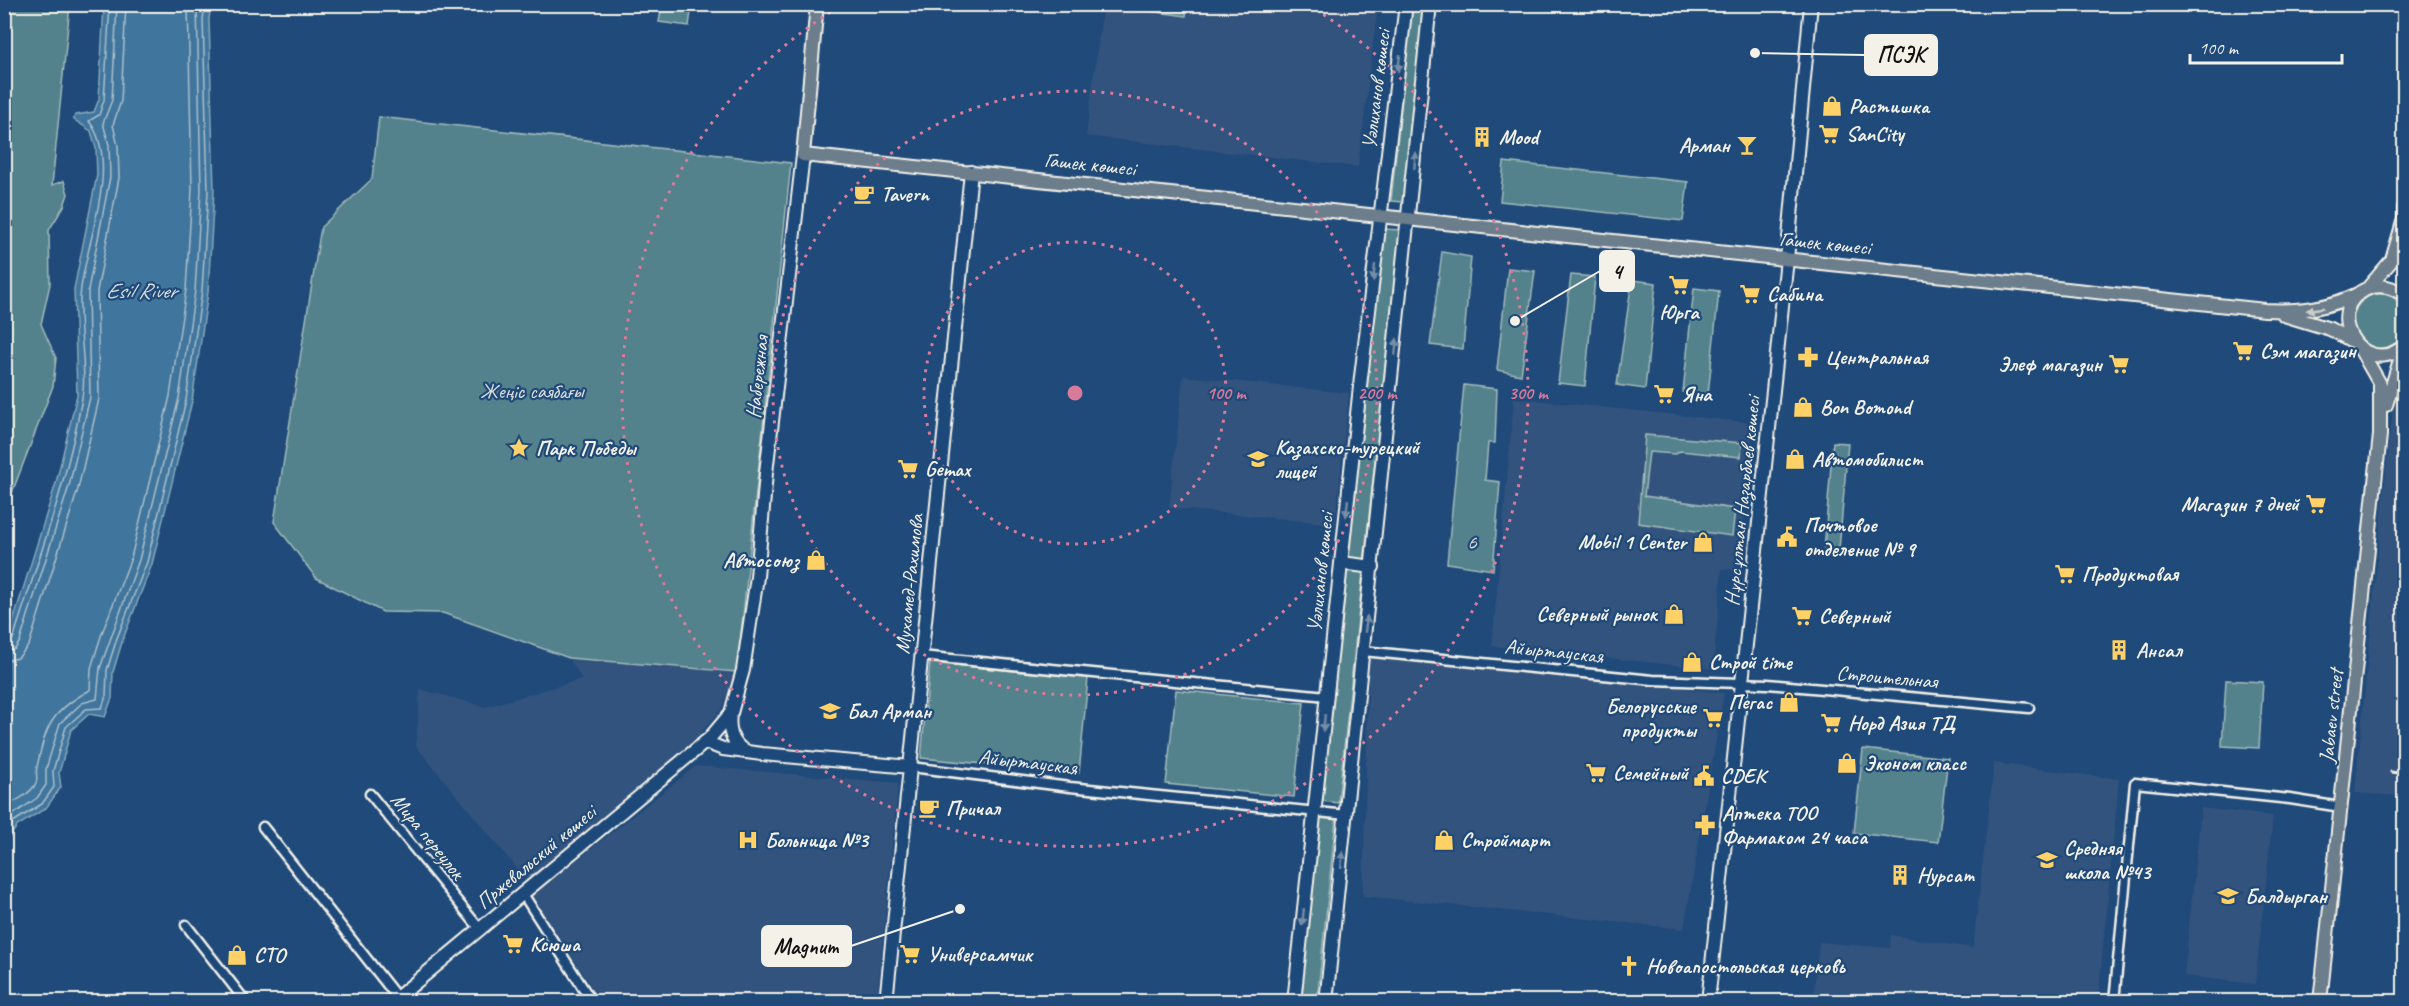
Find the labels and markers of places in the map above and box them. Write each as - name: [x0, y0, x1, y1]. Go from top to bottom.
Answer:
- callout: ПСЭК: [1865, 35, 1937, 75]
- place label: Растишка: [1849, 93, 1931, 119]
- shop icon: Растишка: [1820, 94, 1844, 118]
- place label: SanCity: [1846, 121, 1907, 147]
- supermarket icon: SanCity: [1817, 122, 1841, 146]
- place label: Mood: [1499, 124, 1542, 150]
- building icon: Mood: [1470, 125, 1494, 149]
- place label: Арман: [1679, 132, 1731, 158]
- bar icon: Арман: [1735, 133, 1759, 157]
- place label: Tavern: [881, 181, 930, 207]
- cafe icon: Tavern: [852, 182, 876, 206]
- callout: 4: [1600, 251, 1634, 291]
- supermarket icon: Юрга: [1667, 273, 1691, 297]
- place label: Сабина: [1767, 281, 1824, 307]
- supermarket icon: Сабина: [1738, 282, 1762, 306]
- place label: Юрга: [1659, 299, 1700, 325]
- place label: Сэм магазин: [2260, 338, 2357, 365]
- supermarket icon: Сэм магазин: [2231, 339, 2255, 363]
- place label: Центральная: [1825, 344, 1929, 370]
- pharmacy icon: Центральная: [1796, 345, 1820, 369]
- place label: Элеф магазин: [1998, 351, 2103, 378]
- supermarket icon: Элеф магазин: [2107, 352, 2131, 376]
- place label: Яна: [1681, 381, 1713, 407]
- supermarket icon: Яна: [1652, 382, 1676, 406]
- centre of rings: [1065, 383, 1085, 403]
- place label: Bon Bomond: [1820, 394, 1914, 420]
- shop icon: Bon Bomond: [1791, 395, 1815, 419]
- place label: Казахско-турецкий лицей: [1275, 434, 1421, 484]
- place label: Парк Победы: [536, 435, 638, 461]
- place icon: Парк Победы: [507, 436, 531, 460]
- place label: Автомобилист: [1812, 446, 1924, 472]
- school or university icon: Казахско-турецкий лицей: [1246, 447, 1270, 471]
- shop icon: Автомобилист: [1783, 447, 1807, 471]
- place label: Gemax: [925, 456, 972, 482]
- supermarket icon: Gemax: [896, 457, 920, 481]
- place label: Магазин 7 дней: [2181, 491, 2301, 518]
- supermarket icon: Магазин 7 дней: [2304, 492, 2328, 516]
- place label: Почтовое отделение № 9: [1804, 512, 1918, 562]
- public building icon: Почтовое отделение № 9: [1775, 525, 1799, 549]
- place label: Mobil 1 Center: [1578, 529, 1688, 555]
- shop icon: Mobil 1 Center: [1691, 530, 1715, 554]
- place label: Автосоюз: [723, 547, 801, 574]
- shop icon: Автосоюз: [804, 548, 828, 572]
- place label: Продуктовая: [2082, 561, 2180, 588]
- supermarket icon: Продуктовая: [2053, 562, 2077, 586]
- place label: Северный рынок: [1537, 601, 1659, 627]
- shop icon: Северный рынок: [1662, 602, 1686, 626]
- place label: Северный: [1819, 603, 1892, 629]
- supermarket icon: Северный: [1790, 604, 1814, 628]
- place label: Ансал: [2136, 637, 2184, 663]
- building icon: Ансал: [2107, 638, 2131, 662]
- place label: Строй time: [1709, 649, 1794, 675]
- shop icon: Строй time: [1680, 650, 1704, 674]
- place label: Пегас: [1729, 689, 1773, 715]
- shop icon: Пегас: [1777, 690, 1801, 714]
- place label: Белорусские продукты: [1606, 693, 1698, 744]
- place label: Бал Арман: [847, 698, 933, 724]
- school or university icon: Бал Арман: [818, 699, 842, 723]
- supermarket icon: Белорусские продукты: [1701, 706, 1725, 730]
- place label: Норд Азия ТД: [1848, 710, 1957, 736]
- supermarket icon: Норд Азия ТД: [1819, 711, 1843, 735]
- place label: Эконом класс: [1864, 750, 1967, 776]
- shop icon: Эконом класс: [1835, 751, 1859, 775]
- place label: Семейный: [1613, 760, 1690, 786]
- supermarket icon: Семейный: [1584, 761, 1608, 785]
- place label: CDEK: [1721, 763, 1770, 789]
- public building icon: CDEK: [1692, 764, 1716, 788]
- place label: Причал: [946, 795, 1002, 821]
- cafe icon: Причал: [917, 796, 941, 820]
- place label: Аптека ТОО Фармаком 24 часа: [1722, 800, 1869, 850]
- pharmacy icon: Аптека ТОО Фармаком 24 часа: [1693, 813, 1717, 837]
- place label: Больница №3: [765, 827, 870, 853]
- place label: Строймарт: [1461, 827, 1551, 853]
- hospital icon: Больница №3: [736, 828, 760, 852]
- shop icon: Строймарт: [1432, 828, 1456, 852]
- place label: Средняя школа №43: [2064, 835, 2153, 885]
- school or university icon: Средняя школа №43: [2035, 848, 2059, 872]
- place label: Нурсат: [1917, 862, 1976, 888]
- building icon: Нурсат: [1888, 863, 1912, 887]
- place label: Балдырган: [2245, 883, 2329, 909]
- school or university icon: Балдырган: [2216, 884, 2240, 908]
- callout: Magnum: [762, 926, 851, 966]
- place label: Ксюша: [530, 931, 582, 957]
- supermarket icon: Ксюша: [501, 932, 525, 956]
- place label: Универсамчик: [927, 941, 1035, 967]
- place label: СТО: [254, 942, 288, 968]
- supermarket icon: Универсамчик: [898, 942, 922, 966]
- shop icon: СТО: [225, 943, 249, 967]
- place label: Новоапостольская церковь: [1646, 953, 1847, 979]
- church icon: Новоапостольская церковь: [1617, 954, 1641, 978]

